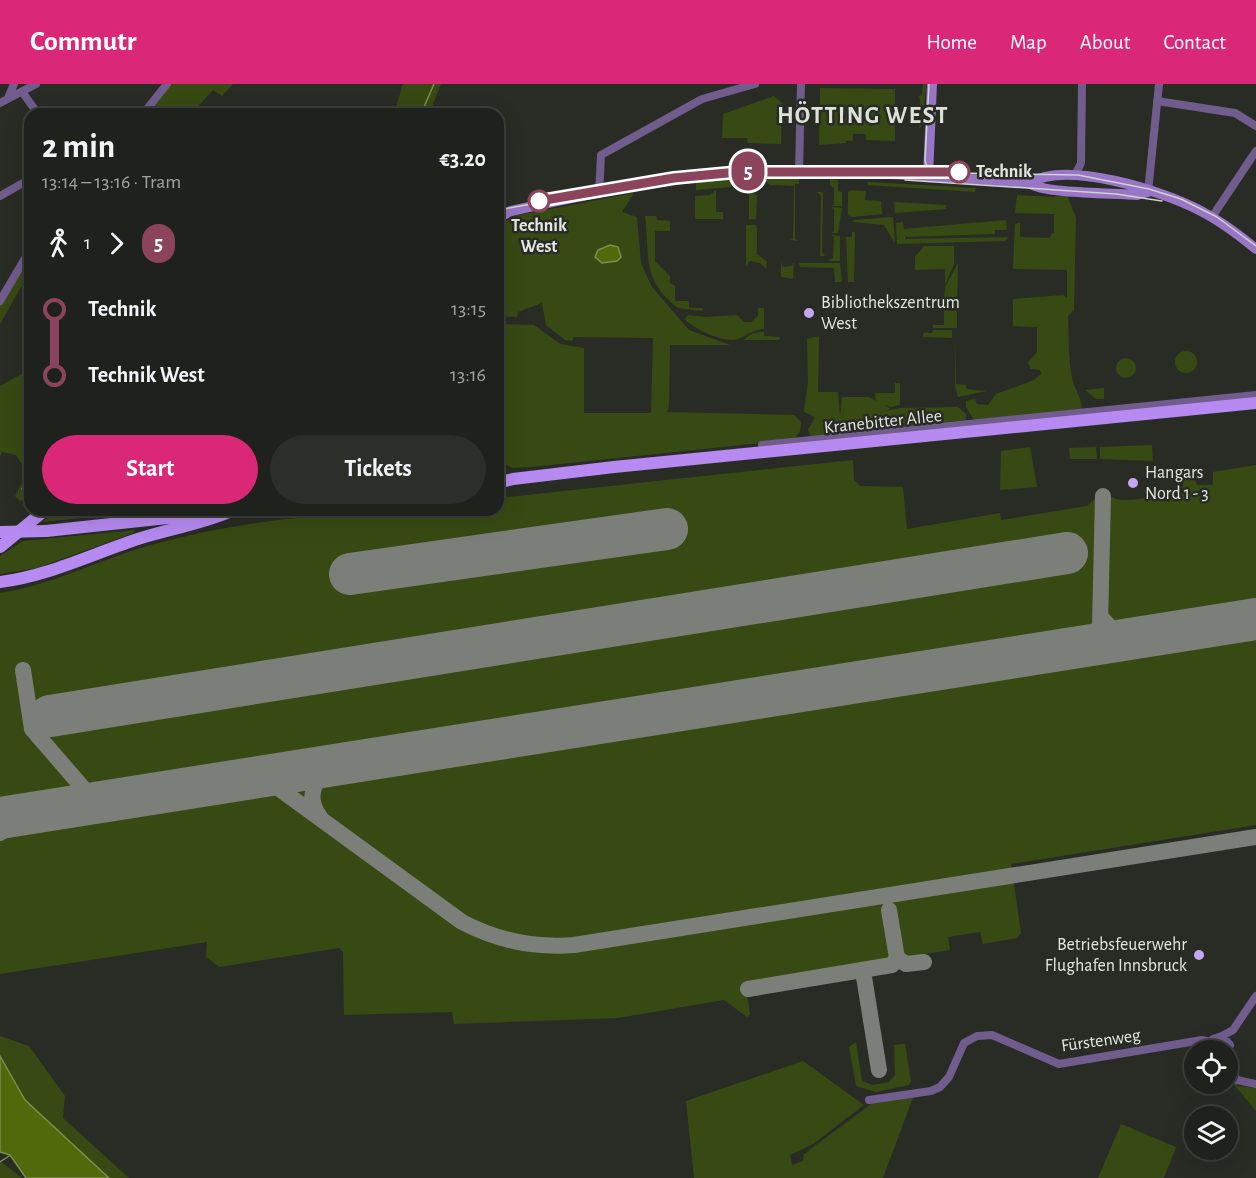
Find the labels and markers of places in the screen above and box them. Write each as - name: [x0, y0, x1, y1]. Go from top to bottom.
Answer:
- marker: Technik: [948, 161, 970, 183]
- place label: Technik: [976, 163, 1032, 181]
- marker: Technik West: [528, 190, 550, 212]
- place label: Technik West: [511, 217, 567, 256]
- place label: Bibliothekszentrum West: [821, 294, 960, 333]
- marker: Bibliothekszentrum West: [802, 306, 816, 320]
- place label: Hangars Nord 1 - 3: [1145, 464, 1209, 503]
- marker: Hangars Nord 1 - 3: [1126, 476, 1140, 490]
- place label: Betriebsfeuerwehr Flughafen Innsbruck: [1045, 936, 1188, 975]
- marker: Betriebsfeuerwehr Flughafen Innsbruck: [1192, 948, 1206, 962]

